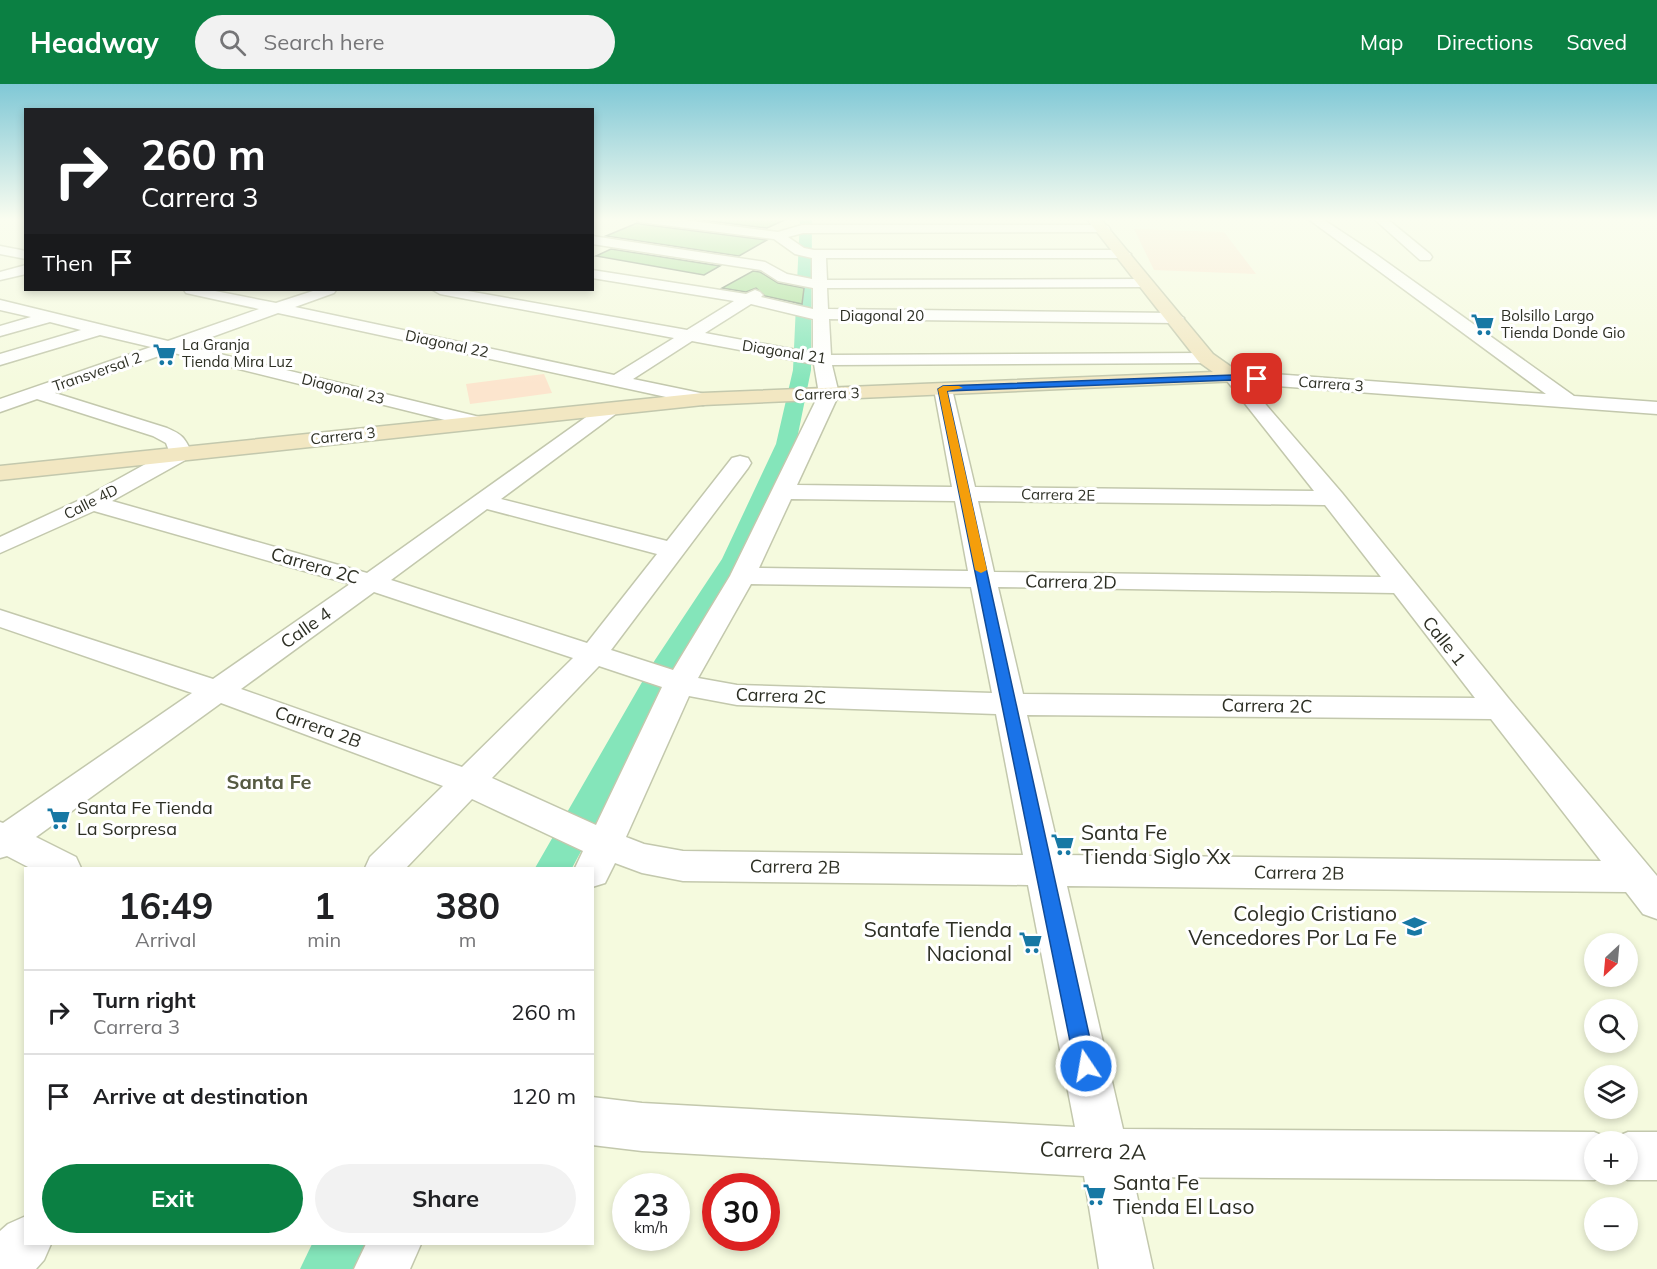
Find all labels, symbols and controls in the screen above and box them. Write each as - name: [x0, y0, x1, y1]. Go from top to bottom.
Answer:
- search box: [195, 15, 615, 69]
- text: Headway: [30, 25, 159, 60]
- icon: search: [216, 26, 249, 59]
- text: Search here: [264, 28, 385, 56]
- text: Map: [1360, 29, 1403, 55]
- text: Directions: [1436, 29, 1533, 55]
- text: Saved: [1566, 29, 1627, 55]
- text: 260 m: [141, 128, 266, 181]
- icon: right: [42, 132, 120, 210]
- text: Carrera 3: [141, 180, 258, 214]
- icon: arrive: [105, 246, 138, 279]
- text: Then: [42, 249, 93, 277]
- street label: Diagonal 20: [840, 306, 924, 325]
- place label: Bolsillo Largo Tienda Donde Gio: [1501, 306, 1625, 342]
- supermarket icon: Bolsillo Largo Tienda Donde Gio: [1470, 312, 1496, 338]
- street label: Diagonal 22: [404, 325, 490, 362]
- place label: La Granja Tienda Mira Luz: [182, 335, 293, 371]
- street label: Diagonal 21: [741, 336, 827, 368]
- supermarket icon: La Granja Tienda Mira Luz: [151, 341, 177, 367]
- street label: Transversal 2: [50, 347, 144, 396]
- pin: [1231, 353, 1282, 404]
- icon: arrive: [1240, 362, 1273, 395]
- street label: Diagonal 23: [300, 369, 386, 408]
- street label: Carrera 3: [1298, 372, 1364, 395]
- street label: Carrera 3: [794, 383, 860, 404]
- street label: Carrera 3: [310, 423, 376, 448]
- street label: Calle 4D: [60, 480, 121, 523]
- street label: Carrera 2E: [1021, 484, 1095, 505]
- street label: Carrera 2C: [268, 542, 362, 589]
- street label: Carrera 2D: [1025, 569, 1117, 594]
- street label: Calle 4: [276, 602, 336, 653]
- street label: Calle 1: [1418, 611, 1471, 670]
- street label: Carrera 2C: [735, 682, 827, 709]
- street label: Carrera 2C: [1222, 693, 1313, 718]
- street label: Carrera 2B: [272, 700, 365, 753]
- district label: Santa Fe: [227, 769, 311, 794]
- place label: Santa Fe Tienda La Sorpresa: [77, 796, 213, 840]
- supermarket icon: Santa Fe Tienda La Sorpresa: [46, 805, 72, 831]
- place label: Santa Fe Tienda Siglo Xx: [1081, 819, 1231, 869]
- supermarket icon: Santa Fe Tienda Siglo Xx: [1050, 832, 1076, 858]
- street label: Carrera 2B: [750, 854, 840, 879]
- street label: Carrera 2B: [1254, 860, 1344, 885]
- text: 16:49: [118, 883, 213, 928]
- text: 1: [313, 883, 335, 928]
- text: 380: [435, 883, 500, 928]
- place label: Colegio Cristiano Vencedores Por La Fe: [1188, 900, 1397, 950]
- school or university icon: Colegio Cristiano Vencedores Por La Fe: [1402, 913, 1428, 939]
- place label: Santafe Tienda Nacional: [864, 916, 1012, 966]
- text: Arrival: [135, 927, 196, 952]
- text: min: [307, 927, 341, 952]
- text: m: [459, 927, 476, 952]
- supermarket icon: Santafe Tienda Nacional: [1017, 929, 1043, 955]
- north arrow: [1584, 933, 1638, 987]
- map controls: [1584, 933, 1638, 1251]
- text: Turn right: [93, 986, 196, 1014]
- icon: right: [42, 996, 75, 1029]
- text: 260 m: [511, 998, 576, 1026]
- button: search: [1584, 999, 1638, 1053]
- text: Carrera 3: [93, 1014, 180, 1039]
- position arrow: [1054, 1034, 1118, 1098]
- button: layers: [1584, 1065, 1638, 1119]
- icon: arrive: [42, 1080, 75, 1113]
- text: Arrive at destination: [93, 1082, 308, 1110]
- text: 120 m: [511, 1082, 576, 1110]
- button: +: [1584, 1131, 1638, 1185]
- street label: Carrera 2A: [1039, 1135, 1147, 1165]
- button: Exit: [42, 1164, 303, 1233]
- button: Share: [315, 1164, 576, 1233]
- place label: Santa Fe Tienda El Laso: [1113, 1169, 1254, 1219]
- speed limit sign: 30: [702, 1173, 780, 1251]
- supermarket icon: Santa Fe Tienda El Laso: [1082, 1182, 1108, 1208]
- text: 23: [633, 1186, 669, 1224]
- button: −: [1584, 1197, 1638, 1251]
- text: km/h: [634, 1218, 668, 1237]

